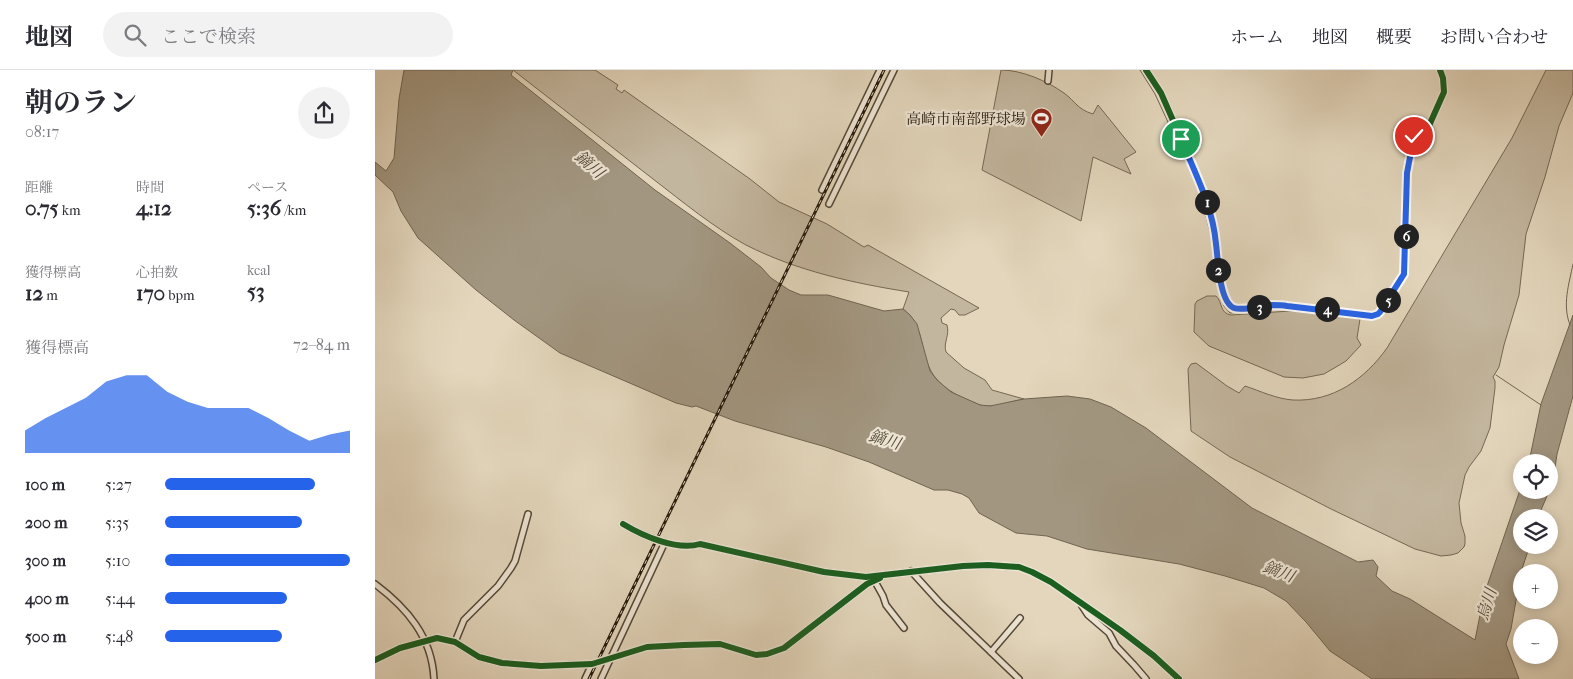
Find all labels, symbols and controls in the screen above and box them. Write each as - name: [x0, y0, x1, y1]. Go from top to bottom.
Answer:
- search box: [103, 12, 453, 57]
- icon: search: [121, 21, 149, 49]
- text: 地図: [25, 23, 73, 51]
- text: ここで検索: [161, 26, 256, 48]
- text: ホーム: [1230, 27, 1284, 48]
- text: 地図: [1312, 27, 1348, 48]
- text: 概要: [1376, 27, 1412, 48]
- text: お問い合わせ: [1440, 27, 1548, 48]
- text: 朝のラン: [25, 86, 137, 119]
- button: share: [298, 87, 350, 139]
- sports icon: 高崎市南部野球場: [1030, 107, 1054, 138]
- place label: 高崎市南部野球場: [906, 110, 1026, 128]
- pin: [1393, 115, 1435, 157]
- pin: [1160, 118, 1202, 160]
- text: 08:17: [25, 122, 59, 141]
- icon: check: [1400, 122, 1428, 150]
- icon: arrive: [1167, 125, 1195, 153]
- water label: 鏑川: [571, 147, 609, 183]
- text: 距離: [25, 179, 53, 196]
- text: 時間: [136, 179, 164, 196]
- text: ペース: [247, 179, 288, 196]
- pin: 1: [1195, 190, 1219, 214]
- text: 1: [1205, 194, 1210, 211]
- text: 0.75: [25, 196, 59, 220]
- text: 4:12: [136, 196, 172, 220]
- text: 5:36: [247, 196, 281, 220]
- text: km: [59, 202, 81, 219]
- text: /km: [281, 202, 306, 219]
- pin: 6: [1393, 224, 1419, 248]
- text: 6: [1403, 228, 1410, 245]
- pin: 2: [1205, 258, 1231, 282]
- text: kcal: [247, 262, 271, 279]
- text: 2: [1215, 262, 1222, 279]
- text: 獲得標高: [25, 264, 81, 281]
- text: 心拍数: [136, 264, 178, 281]
- text: 53: [247, 279, 265, 303]
- text: 12: [25, 281, 43, 305]
- text: 170: [136, 281, 165, 305]
- text: m: [43, 287, 58, 304]
- text: bpm: [165, 287, 195, 304]
- pin: 5: [1375, 288, 1401, 312]
- text: 5: [1385, 292, 1392, 309]
- pin: 3: [1247, 294, 1271, 320]
- pin: 4: [1315, 296, 1339, 322]
- text: 3: [1257, 299, 1262, 316]
- text: 4: [1323, 301, 1332, 318]
- text: 72–84 m: [293, 335, 350, 354]
- text: 獲得標高: [25, 338, 89, 357]
- water label: 鏑川: [867, 426, 905, 454]
- map controls: [1513, 454, 1558, 664]
- button: locate: [1513, 454, 1558, 499]
- text: 100 m: [25, 475, 65, 494]
- text: 5:27: [105, 475, 132, 494]
- button: layers: [1513, 509, 1558, 554]
- text: 200 m: [25, 513, 68, 532]
- text: 5:35: [105, 513, 129, 532]
- text: 300 m: [25, 551, 66, 570]
- text: 5:10: [105, 551, 130, 570]
- water label: 鏑川: [1260, 557, 1299, 587]
- button: +: [1513, 564, 1558, 609]
- water label: 烏川: [1473, 584, 1501, 622]
- text: 400 m: [25, 589, 69, 608]
- text: 5:44: [105, 589, 135, 608]
- button: −: [1513, 619, 1558, 664]
- text: 500 m: [25, 627, 66, 646]
- text: 5:48: [105, 627, 133, 646]

